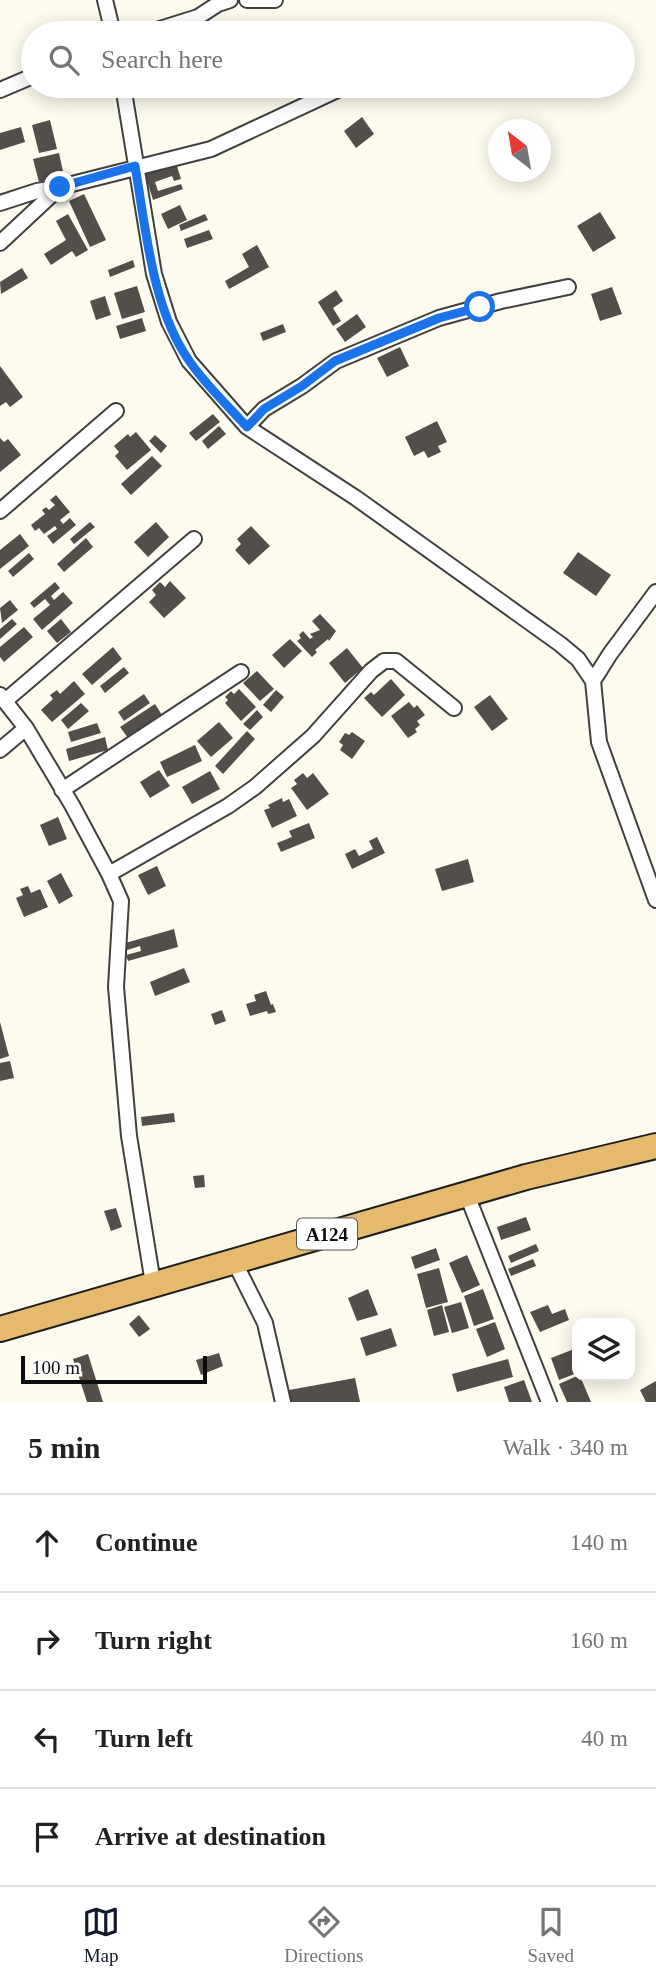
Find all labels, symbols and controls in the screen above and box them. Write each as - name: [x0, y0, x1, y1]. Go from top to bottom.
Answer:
- search box: [21, 21, 635, 98]
- icon: search: [45, 41, 83, 79]
- text: Search here: [101, 45, 223, 74]
- north arrow: [488, 119, 551, 182]
- route end: [44, 171, 75, 202]
- route start: [464, 291, 495, 322]
- road number: A124: [297, 1218, 357, 1250]
- map controls: [572, 1318, 635, 1381]
- button: layers: [572, 1318, 635, 1381]
- scale bar: [21, 1353, 206, 1385]
- text: 100 m: [32, 1357, 80, 1378]
- text: 5 min: [28, 1431, 101, 1464]
- text: Walk · 340 m: [503, 1435, 628, 1460]
- icon: ahead: [28, 1524, 66, 1562]
- text: Continue: [95, 1528, 198, 1557]
- text: 140 m: [570, 1530, 628, 1555]
- icon: right: [28, 1622, 66, 1660]
- text: Turn right: [95, 1626, 212, 1655]
- text: 160 m: [570, 1628, 628, 1653]
- icon: left: [28, 1720, 66, 1758]
- text: Turn left: [95, 1724, 193, 1753]
- text: 40 m: [581, 1726, 628, 1751]
- icon: arrive: [28, 1818, 66, 1856]
- text: Arrive at destination: [95, 1822, 326, 1851]
- tab: Map: [82, 1903, 120, 1967]
- tab: Directions: [284, 1903, 363, 1967]
- tab: Saved: [527, 1903, 574, 1967]

